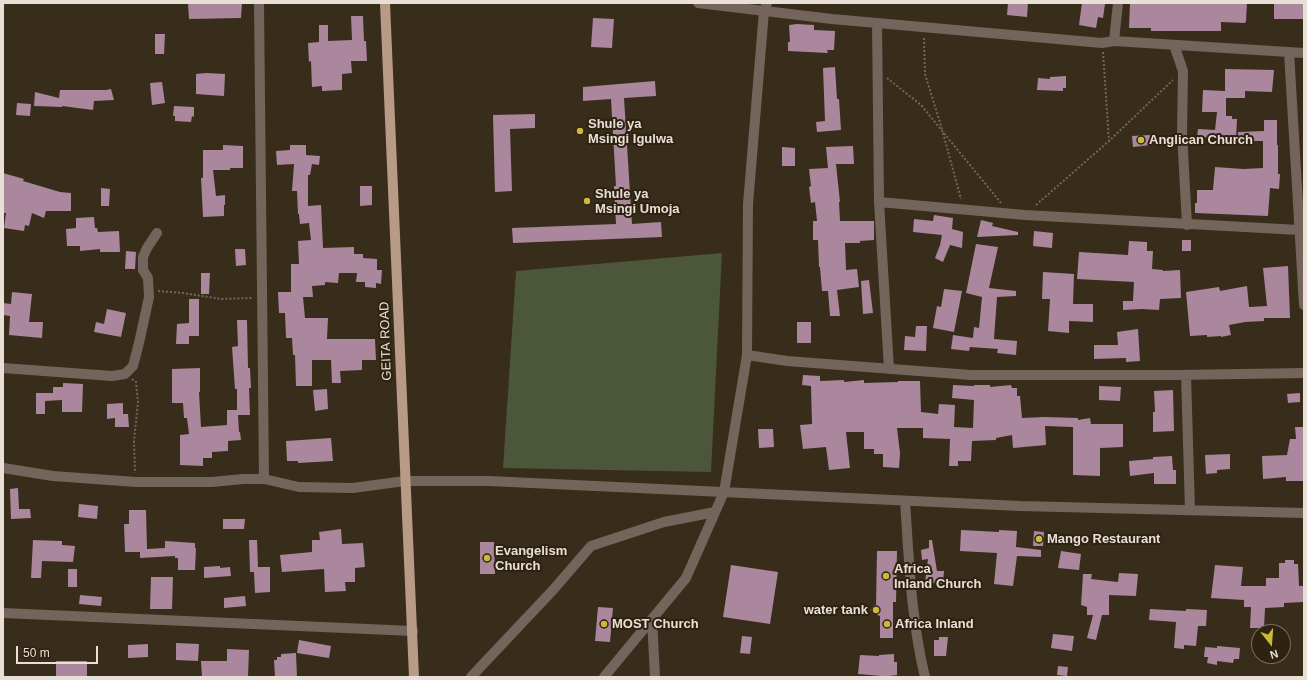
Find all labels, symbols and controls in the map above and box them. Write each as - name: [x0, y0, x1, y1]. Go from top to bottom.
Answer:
- place label: Shule ya Msingi Igulwa: [588, 116, 673, 147]
- marker: Shule ya Msingi Igulwa: [575, 126, 585, 136]
- place label: Anglican Church: [1149, 132, 1253, 148]
- marker: Anglican Church: [1136, 135, 1146, 145]
- place label: Shule ya Msingi Umoja: [595, 186, 680, 217]
- marker: Shule ya Msingi Umoja: [582, 196, 592, 206]
- street label: GEITA ROAD: [377, 301, 395, 381]
- place label: Mango Restaurant: [1047, 531, 1160, 547]
- marker: Mango Restaurant: [1034, 534, 1044, 544]
- place label: Evangelism Church: [495, 543, 567, 574]
- marker: Evangelism Church: [482, 553, 492, 563]
- place label: Africa Inland Church: [894, 561, 981, 592]
- marker: Africa Inland Church: [881, 571, 891, 581]
- place label: water tank: [804, 602, 868, 618]
- marker: water tank: [871, 605, 881, 615]
- place label: MOST Church: [612, 616, 699, 632]
- place label: Africa Inland: [895, 616, 974, 632]
- marker: MOST Church: [599, 619, 609, 629]
- marker: Africa Inland: [882, 619, 892, 629]
- north arrow: [1251, 624, 1291, 664]
- scale bar: [18, 638, 100, 664]
- text: 50 m: [23, 646, 50, 660]
- text: N: [1269, 648, 1280, 661]

